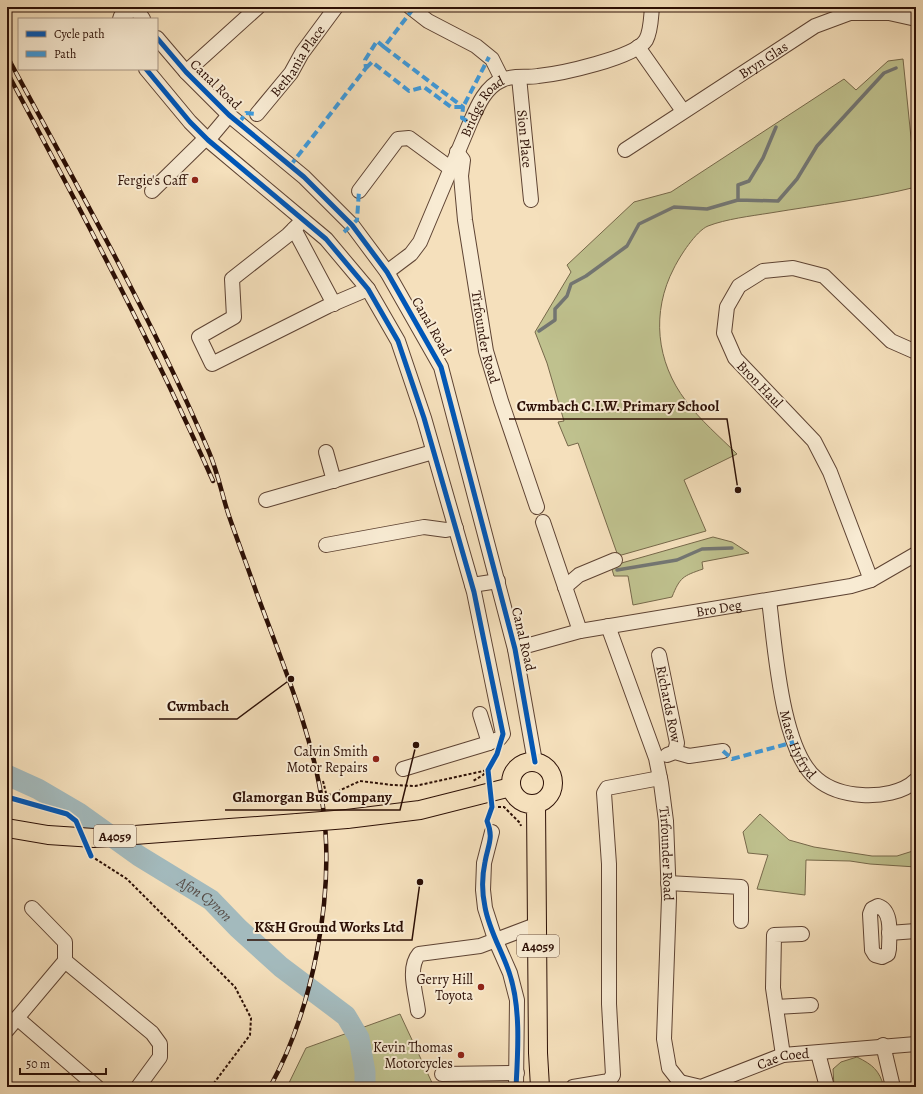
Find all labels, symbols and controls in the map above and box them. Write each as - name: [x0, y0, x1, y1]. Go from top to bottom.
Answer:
- legend: [18, 18, 158, 70]
- street label: Bethania Place: [266, 21, 330, 101]
- text: Cycle path: [54, 26, 105, 42]
- street label: Bryn Glas: [735, 37, 792, 83]
- text: Path: [54, 46, 77, 62]
- street label: Canal Road: [186, 55, 246, 114]
- street label: Bridge Road: [456, 71, 508, 140]
- street label: Sion Place: [512, 109, 537, 169]
- place label: Fergie's Caff: [117, 171, 189, 190]
- marker: Fergie's Caff: [190, 175, 200, 185]
- street label: Tirfounder Road: [466, 289, 504, 386]
- street label: Canal Road: [407, 293, 456, 359]
- street label: Bron Haul: [732, 357, 787, 412]
- callout: Cwmbach C.I.W. Primary School: [509, 392, 727, 419]
- text: Cwmbach C.I.W. Primary School: [517, 396, 719, 416]
- street label: Bro Deg: [694, 595, 743, 622]
- street label: Canal Road: [507, 605, 540, 673]
- street label: Richards Row: [651, 664, 686, 744]
- callout: Cwmbach: [159, 692, 237, 719]
- text: Cwmbach: [167, 696, 229, 716]
- street label: Maes Hyfryd: [775, 708, 821, 784]
- place label: Calvin Smith Motor Repairs: [286, 742, 369, 777]
- marker: Calvin Smith Motor Repairs: [371, 754, 381, 764]
- callout: Glamorgan Bus Company: [225, 783, 400, 810]
- text: Glamorgan Bus Company: [232, 787, 393, 807]
- street label: Tirfounder Road: [654, 805, 678, 902]
- road number: A4059: [94, 825, 136, 847]
- water label: Afon Cynon: [173, 871, 237, 926]
- callout: K&H Ground Works Ltd: [247, 913, 412, 940]
- text: K&H Ground Works Ltd: [254, 917, 405, 937]
- road number: A4059: [517, 935, 559, 957]
- place label: Gerry Hill Toyota: [417, 970, 474, 1005]
- marker: Gerry Hill Toyota: [476, 982, 486, 992]
- place label: Kevin Thomas Motorcycles: [373, 1038, 453, 1073]
- street label: Cae Coed: [754, 1044, 810, 1074]
- scale bar: [20, 1050, 106, 1076]
- marker: Kevin Thomas Motorcycles: [456, 1050, 466, 1060]
- text: 50 m: [26, 1056, 50, 1072]

